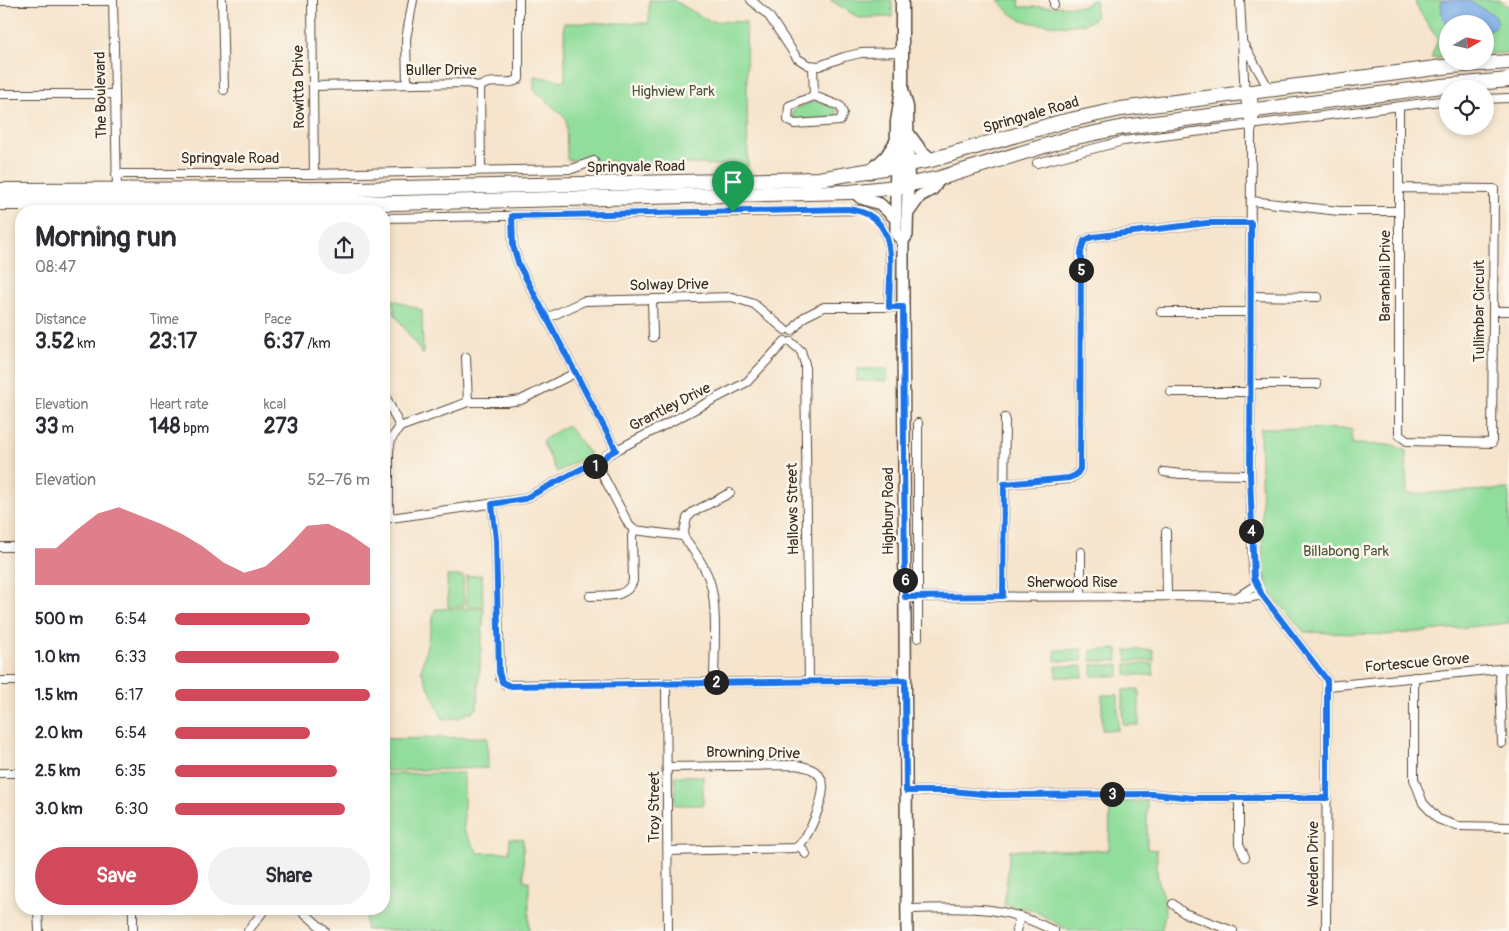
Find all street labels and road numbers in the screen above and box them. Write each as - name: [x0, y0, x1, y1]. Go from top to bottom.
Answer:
- street label: Rowitta Drive: [289, 44, 309, 129]
- street label: The Boulevard: [91, 51, 111, 139]
- street label: Buller Drive: [405, 61, 477, 80]
- street label: Springvale Road: [981, 92, 1081, 138]
- street label: Springvale Road: [181, 149, 279, 168]
- street label: Springvale Road: [586, 157, 686, 177]
- street label: Baranbali Drive: [1376, 230, 1395, 322]
- street label: Tullimbar Circuit: [1470, 259, 1489, 362]
- street label: Solway Drive: [629, 275, 709, 295]
- street label: Grantley Drive: [626, 378, 714, 436]
- street label: Hallows Street: [783, 462, 803, 555]
- street label: Highbury Road: [879, 467, 898, 555]
- street label: Sherwood Rise: [1027, 573, 1118, 592]
- street label: Fortescue Grove: [1364, 649, 1471, 677]
- street label: Browning Drive: [706, 743, 801, 763]
- street label: Troy Street: [645, 770, 664, 843]
- street label: Weeden Drive: [1304, 820, 1323, 907]

